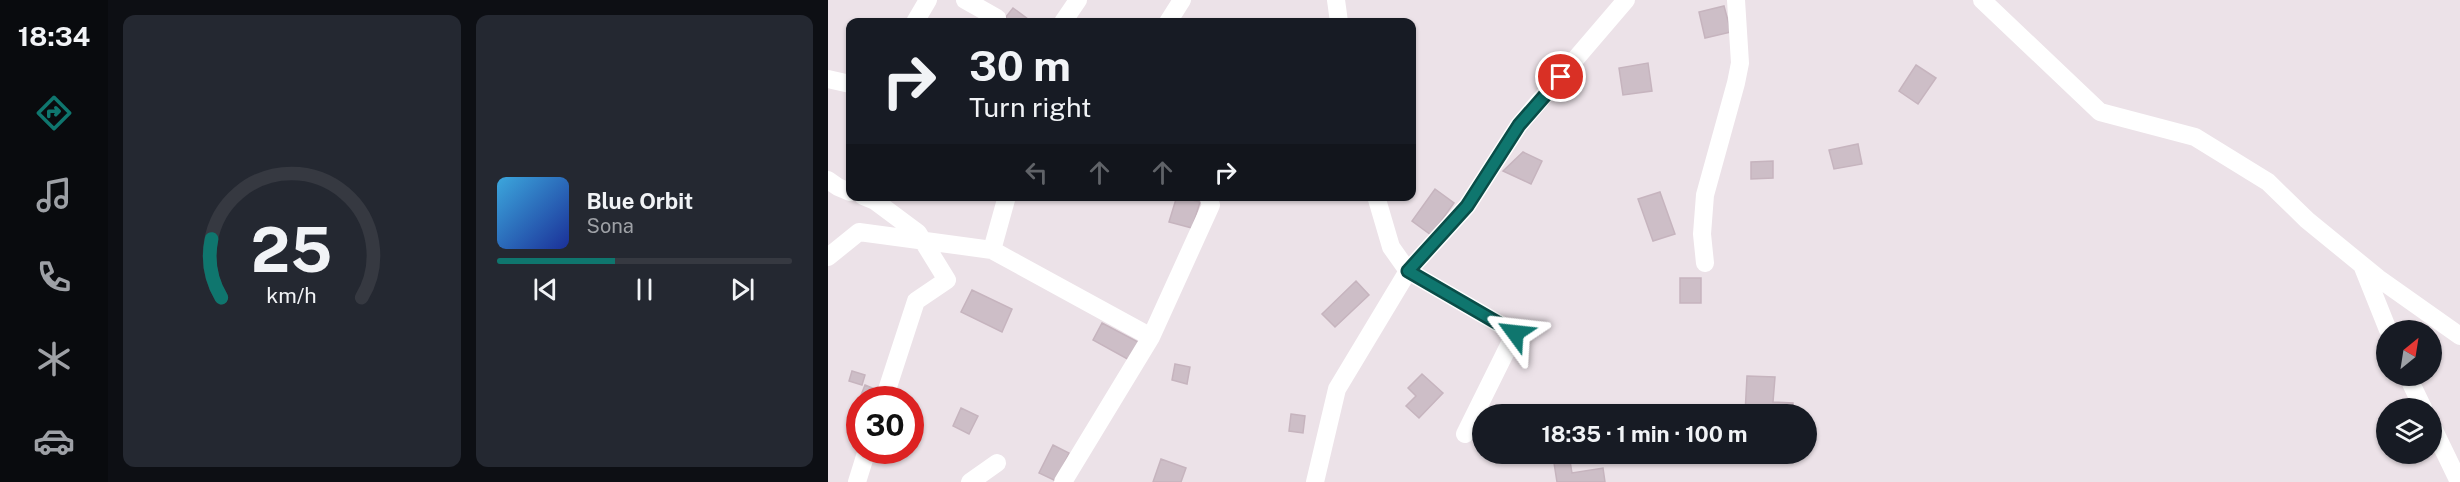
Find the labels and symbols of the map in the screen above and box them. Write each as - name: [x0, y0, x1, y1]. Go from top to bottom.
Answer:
- pin: [1535, 51, 1586, 102]
- position arrow: [1483, 301, 1547, 365]
- north arrow: [2376, 320, 2442, 386]
- speed limit sign: 30: [846, 386, 924, 464]

